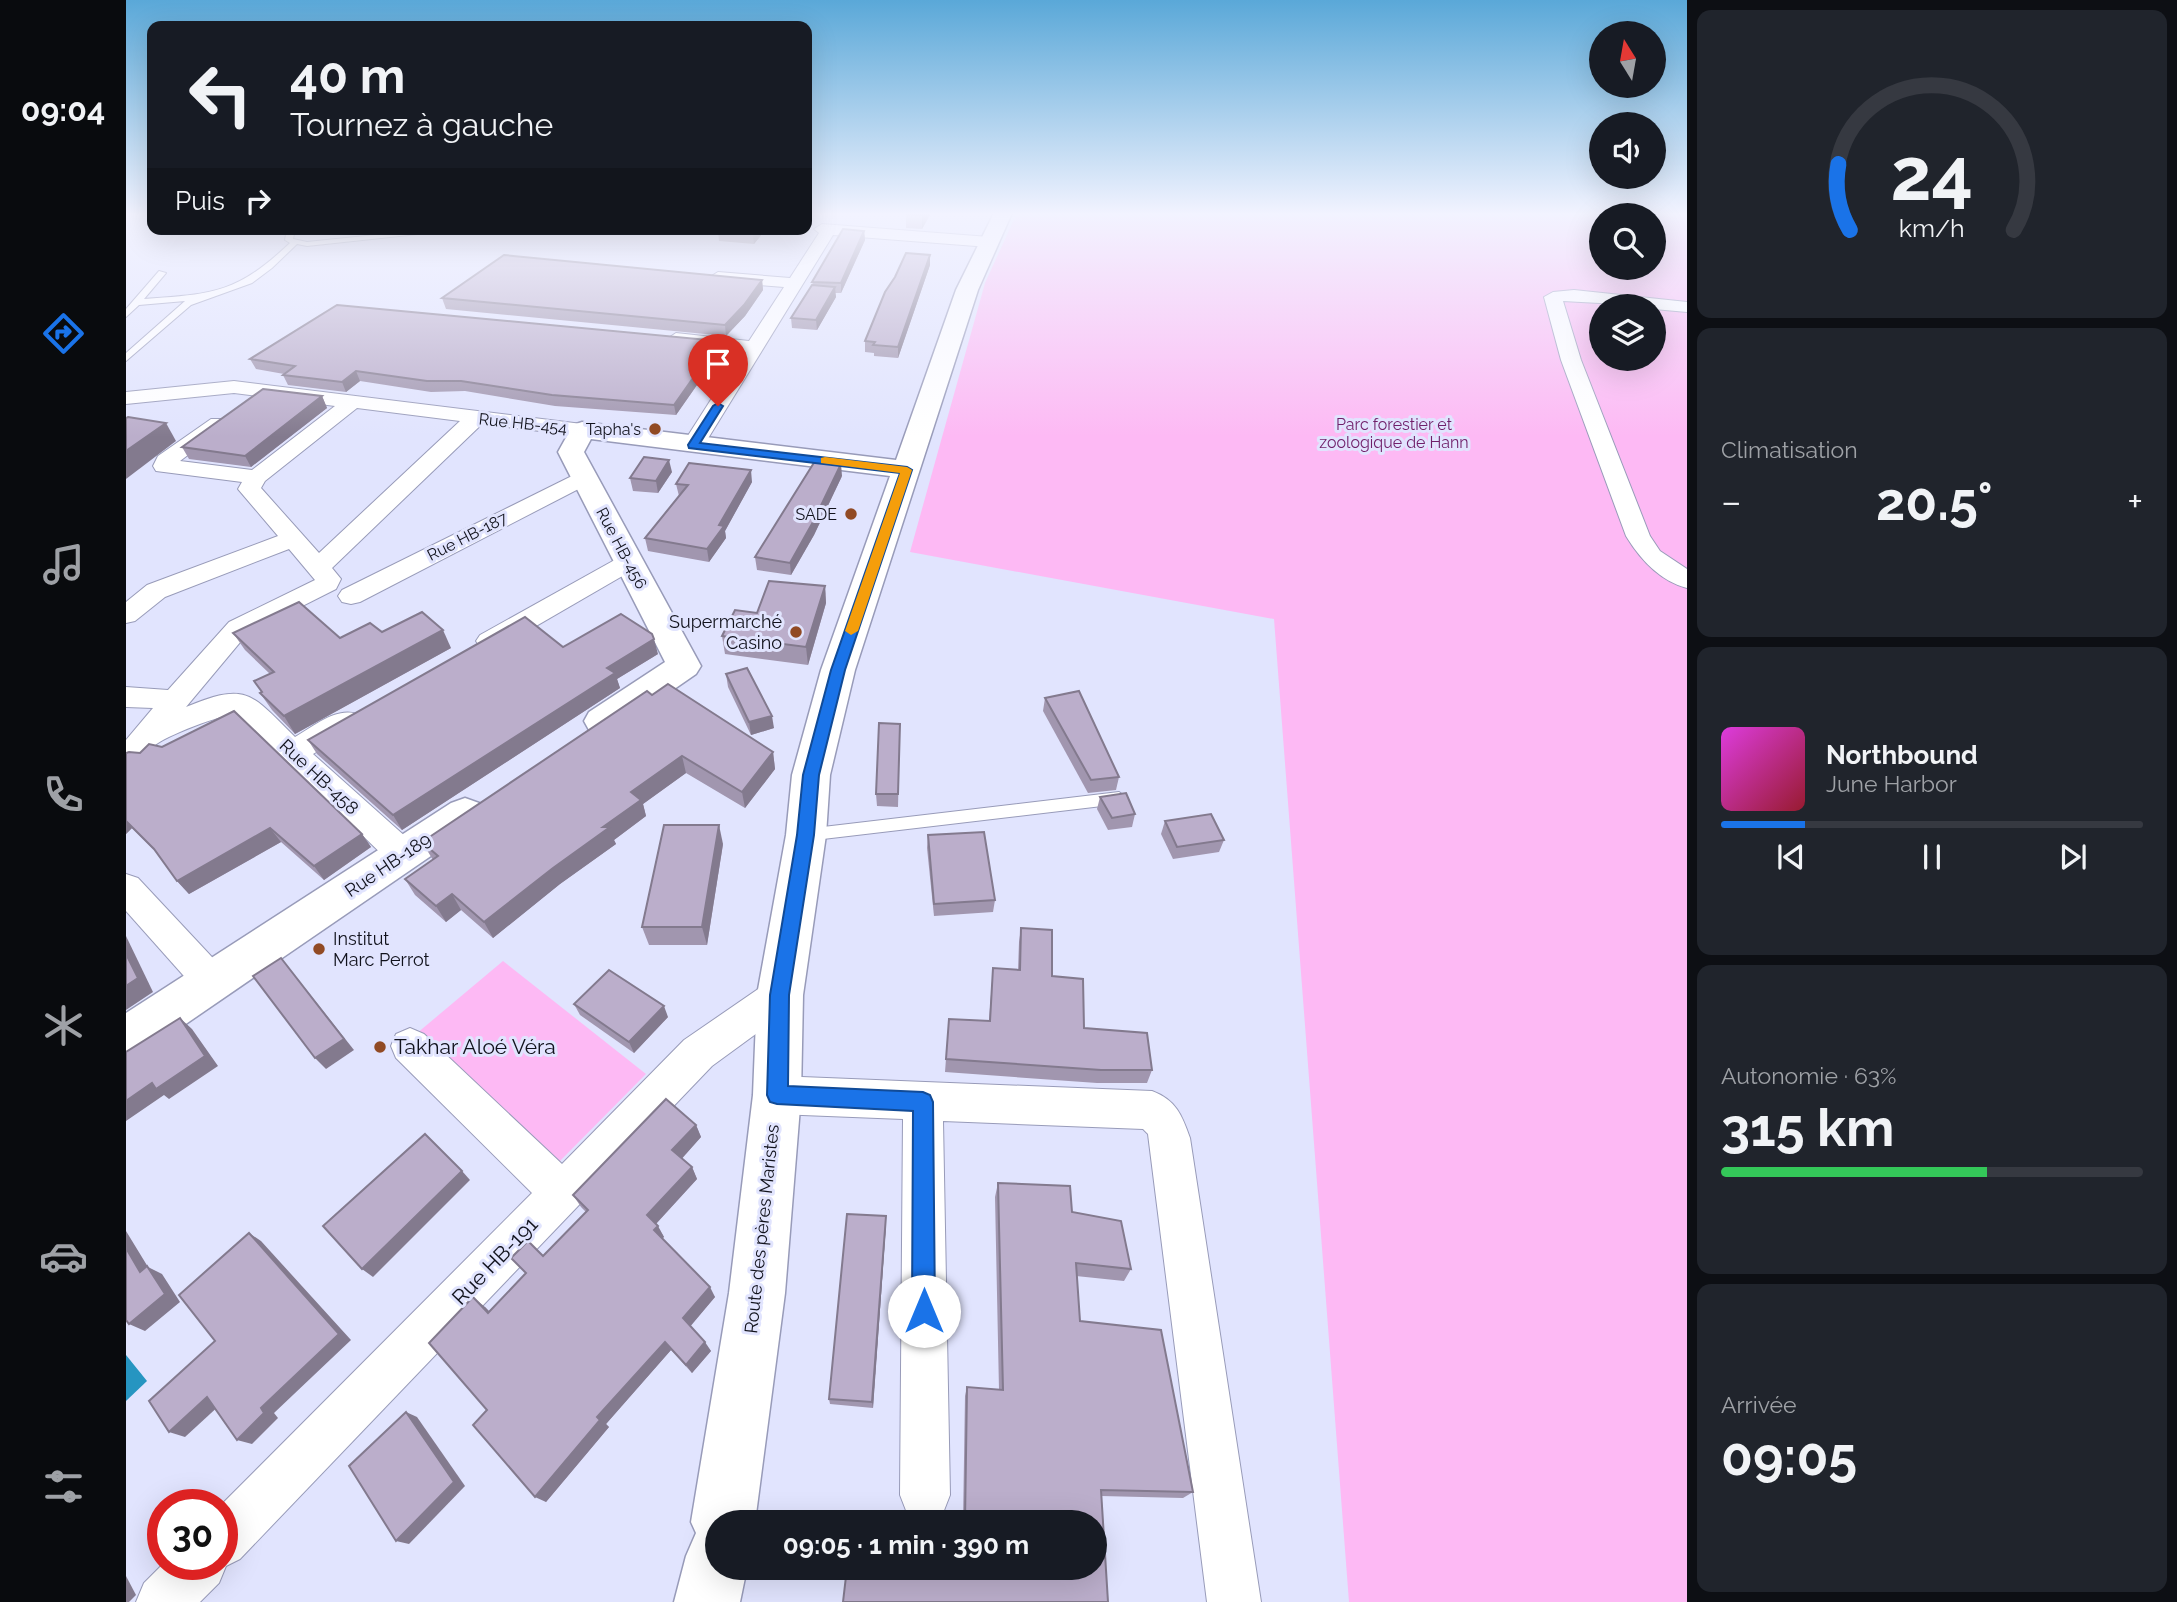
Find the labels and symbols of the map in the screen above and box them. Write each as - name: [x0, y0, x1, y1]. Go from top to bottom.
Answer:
- north arrow: [1589, 21, 1666, 98]
- pin: [688, 334, 748, 406]
- street label: Rue HB-454: [478, 409, 568, 438]
- park label: Parc forestier et zoologique de Hann: [1319, 415, 1469, 452]
- place label: Tapha's: [586, 420, 641, 439]
- marker: Tapha's: [647, 421, 663, 437]
- street label: Rue HB-456: [592, 504, 651, 592]
- place label: SADE: [796, 505, 837, 524]
- marker: SADE: [843, 506, 859, 522]
- street label: Rue HB-187: [424, 508, 511, 565]
- place label: Supermarché Casino: [669, 611, 782, 653]
- marker: Supermarché Casino: [788, 624, 804, 640]
- street label: Rue HB-458: [275, 735, 363, 819]
- street label: Rue HB-189: [341, 828, 435, 901]
- place label: Institut Marc Perrot: [333, 928, 430, 970]
- marker: Institut Marc Perrot: [311, 941, 327, 957]
- place label: Takhar Aloé Véra: [394, 1034, 556, 1059]
- marker: Takhar Aloé Véra: [372, 1039, 388, 1055]
- street label: Route des pères Maristes: [740, 1123, 783, 1335]
- street label: Rue HB-191: [447, 1212, 543, 1310]
- position arrow: [887, 1274, 961, 1348]
- speed limit sign: 30: [147, 1489, 238, 1580]

